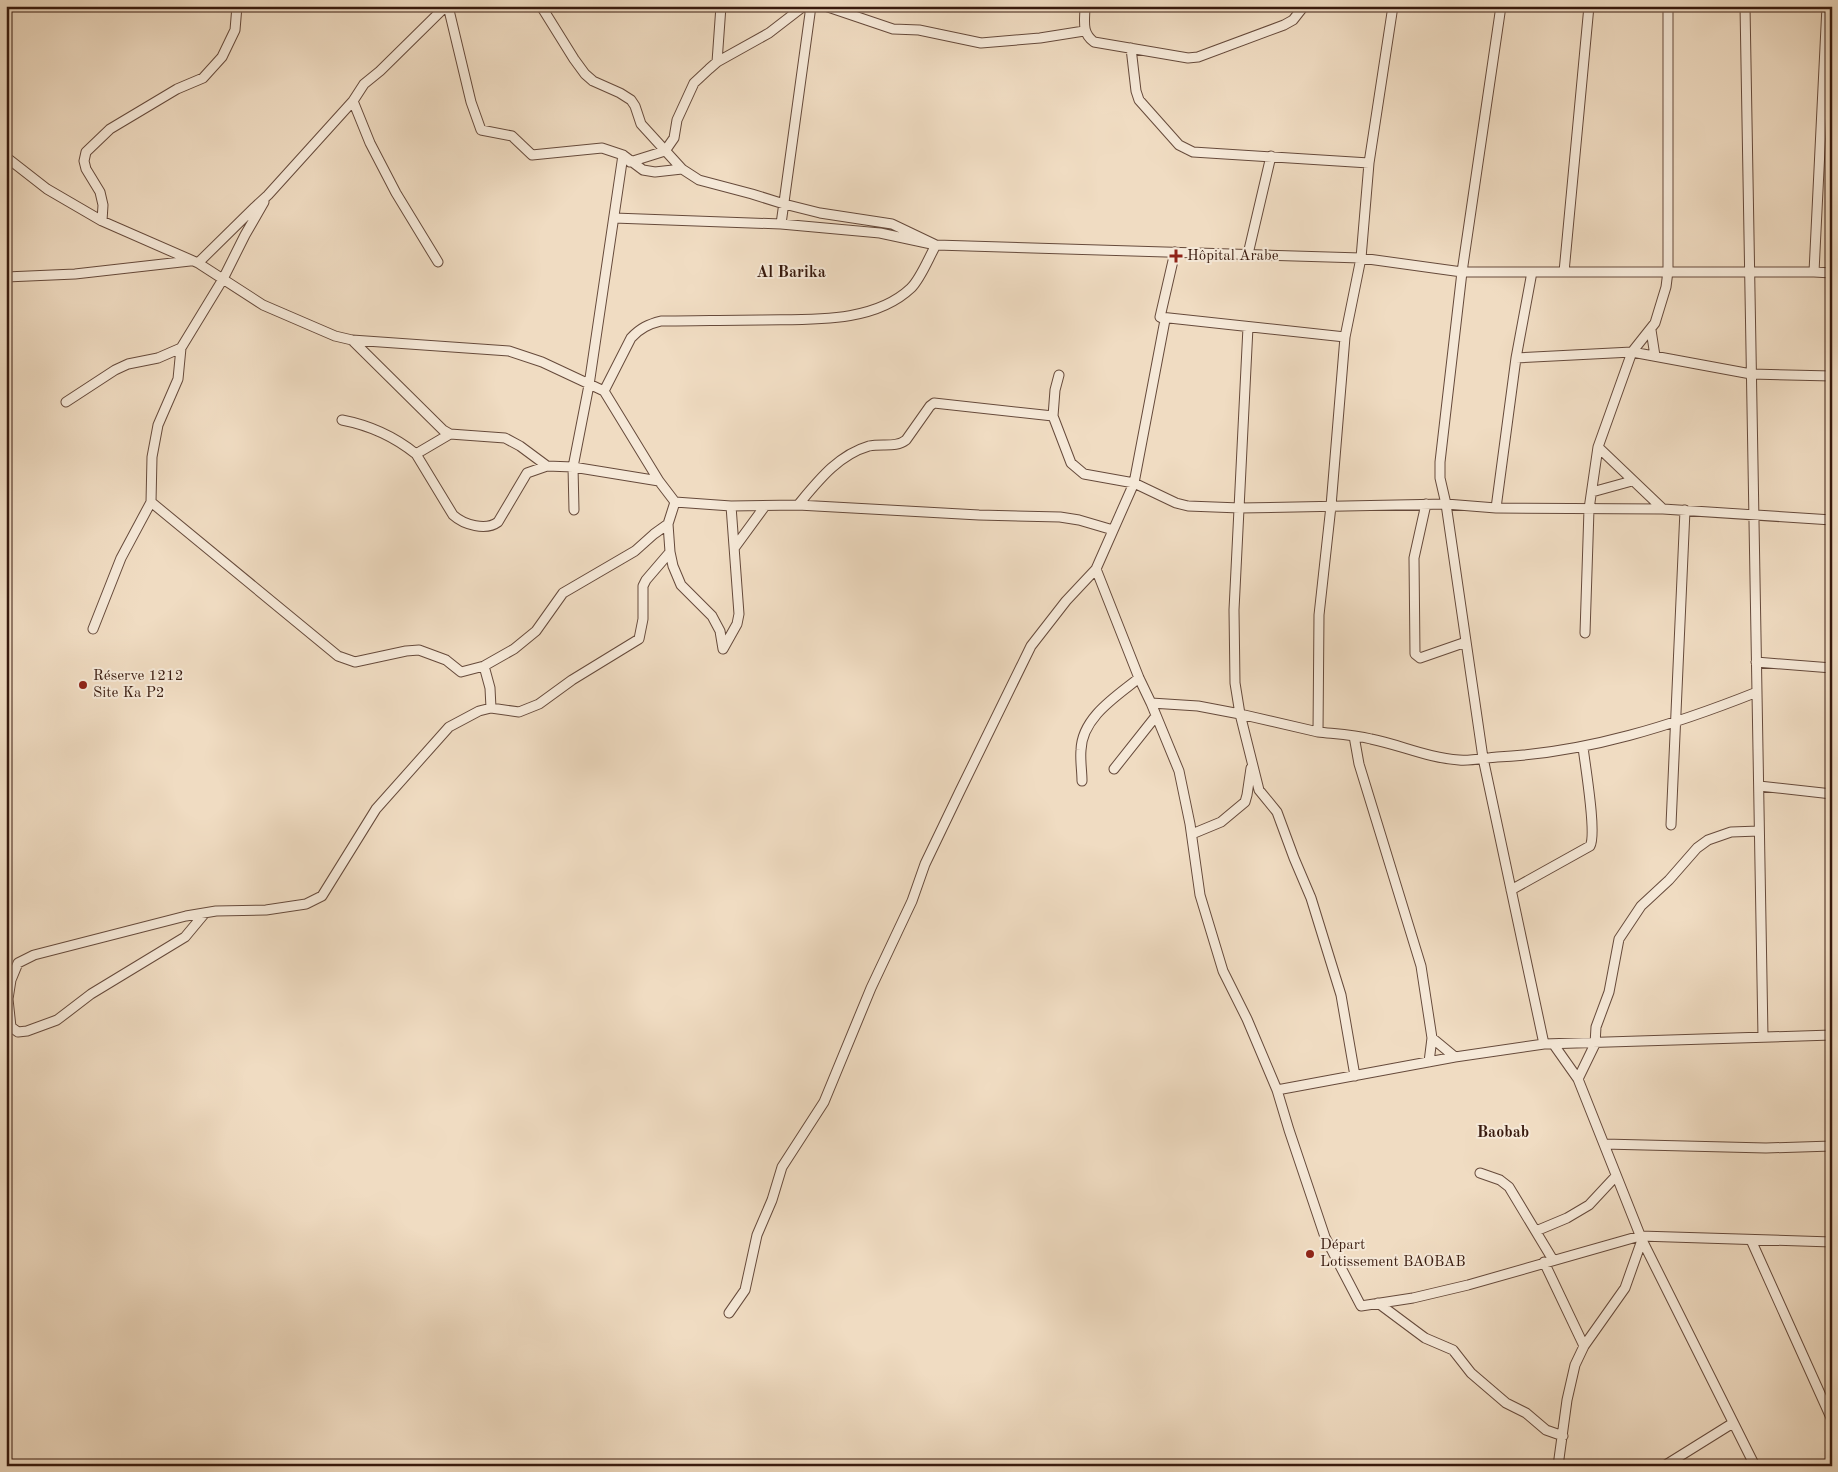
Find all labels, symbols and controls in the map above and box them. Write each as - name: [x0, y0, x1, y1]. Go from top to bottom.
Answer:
- marker: Hôpital Arabe: [1169, 249, 1183, 263]
- place label: Hôpital Arabe: [1187, 249, 1279, 264]
- district label: Al Barika: [756, 265, 826, 281]
- place label: Réserve 1212 Site Ka P2: [93, 669, 183, 701]
- marker: Réserve 1212 Site Ka P2: [77, 679, 89, 691]
- district label: Baobab: [1477, 1125, 1529, 1141]
- place label: Départ Lotissement BAOBAB: [1320, 1238, 1466, 1270]
- marker: Départ Lotissement BAOBAB: [1304, 1248, 1316, 1260]

